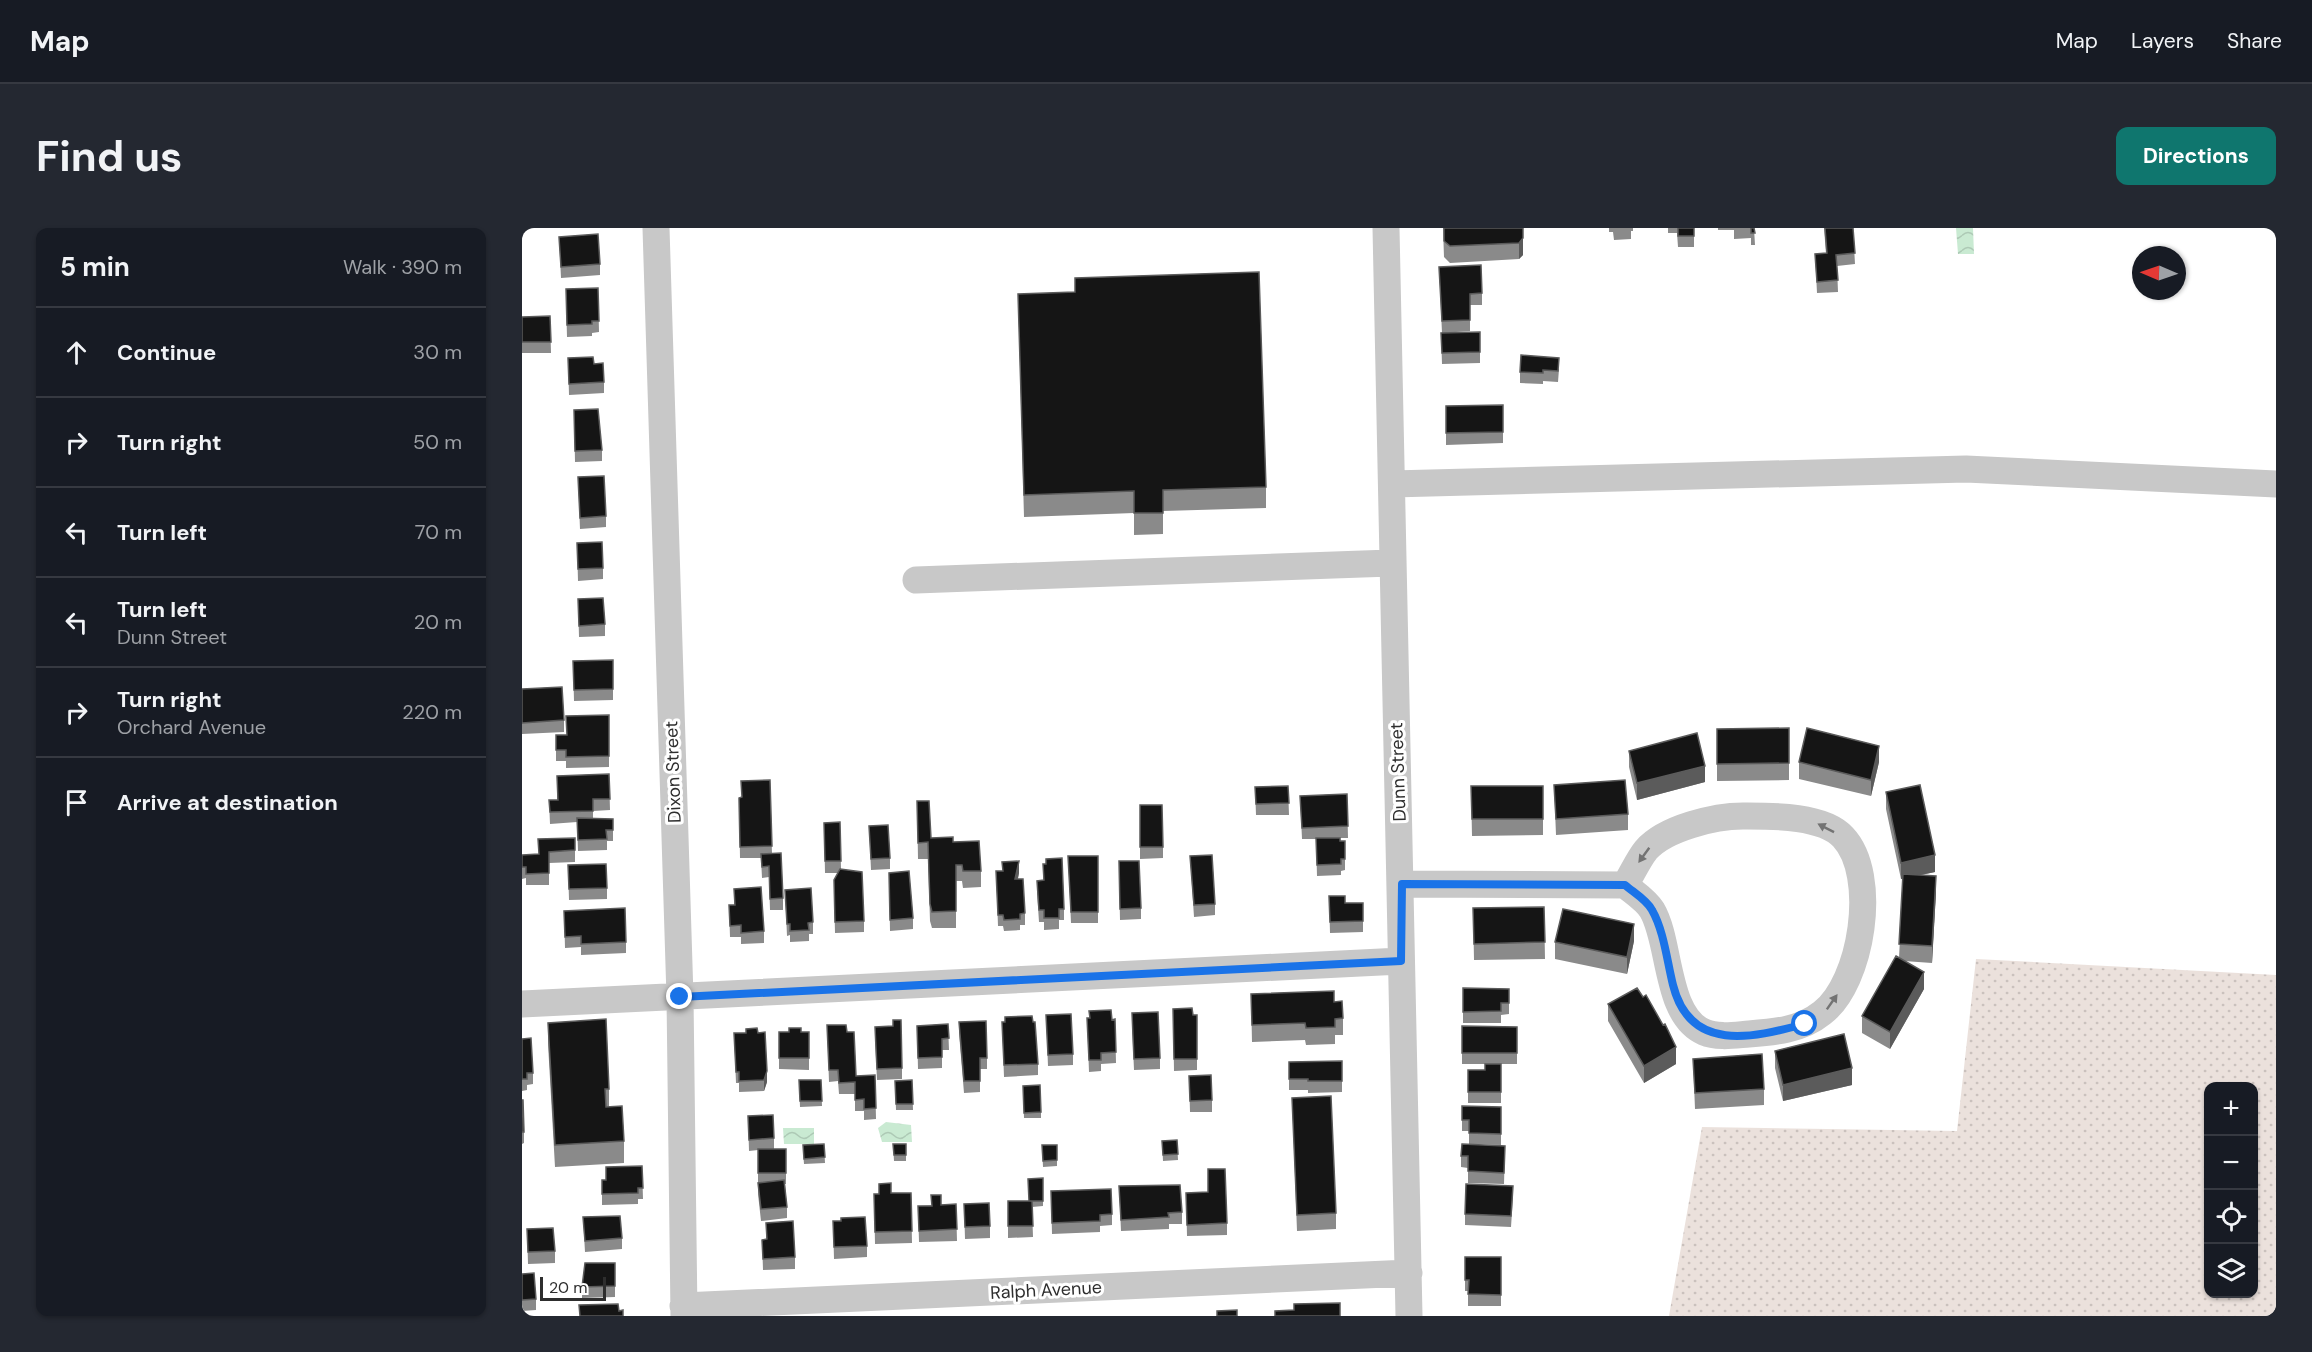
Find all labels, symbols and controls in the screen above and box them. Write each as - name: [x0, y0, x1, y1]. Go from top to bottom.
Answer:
- text: Map: [30, 23, 90, 60]
- text: Map: [2056, 27, 2098, 55]
- text: Layers: [2131, 27, 2194, 55]
- text: Share: [2227, 27, 2282, 55]
- button: Directions: [2116, 127, 2276, 185]
- text: Find us: [36, 129, 182, 184]
- north arrow: [2132, 246, 2186, 300]
- text: 5 min: [60, 250, 130, 284]
- text: Walk · 390 m: [343, 254, 462, 280]
- icon: ahead: [60, 336, 93, 369]
- text: Continue: [117, 338, 216, 367]
- text: 30 m: [413, 339, 462, 365]
- icon: right: [60, 426, 93, 459]
- text: Turn right: [117, 428, 222, 457]
- text: 50 m: [413, 429, 462, 455]
- icon: left: [60, 516, 93, 549]
- text: Turn left: [117, 518, 207, 547]
- text: 70 m: [415, 519, 462, 545]
- text: Turn left: [117, 595, 207, 624]
- icon: left: [60, 606, 93, 639]
- text: 20 m: [414, 609, 462, 635]
- text: Dunn Street: [117, 624, 227, 650]
- text: Turn right: [117, 685, 222, 714]
- icon: right: [60, 696, 93, 729]
- text: 220 m: [402, 699, 462, 725]
- text: Orchard Avenue: [117, 714, 266, 740]
- street label: Dixon Street: [659, 721, 687, 823]
- street label: Dunn Street: [1384, 722, 1412, 822]
- icon: arrive: [60, 786, 93, 819]
- text: Arrive at destination: [117, 788, 338, 817]
- one-way arrow: [1818, 823, 1835, 833]
- one-way arrow: [1638, 846, 1650, 862]
- route end: [666, 983, 692, 1009]
- one-way arrow: [1826, 994, 1838, 1010]
- route start: [1791, 1010, 1817, 1036]
- map controls: [2204, 1082, 2258, 1298]
- button: +: [2204, 1082, 2258, 1136]
- button: −: [2204, 1136, 2258, 1190]
- button: locate: [2204, 1190, 2258, 1244]
- button: layers: [2204, 1244, 2258, 1298]
- scale bar: [540, 1274, 606, 1302]
- street label: Ralph Avenue: [990, 1275, 1102, 1305]
- text: 20 m: [549, 1277, 588, 1298]

